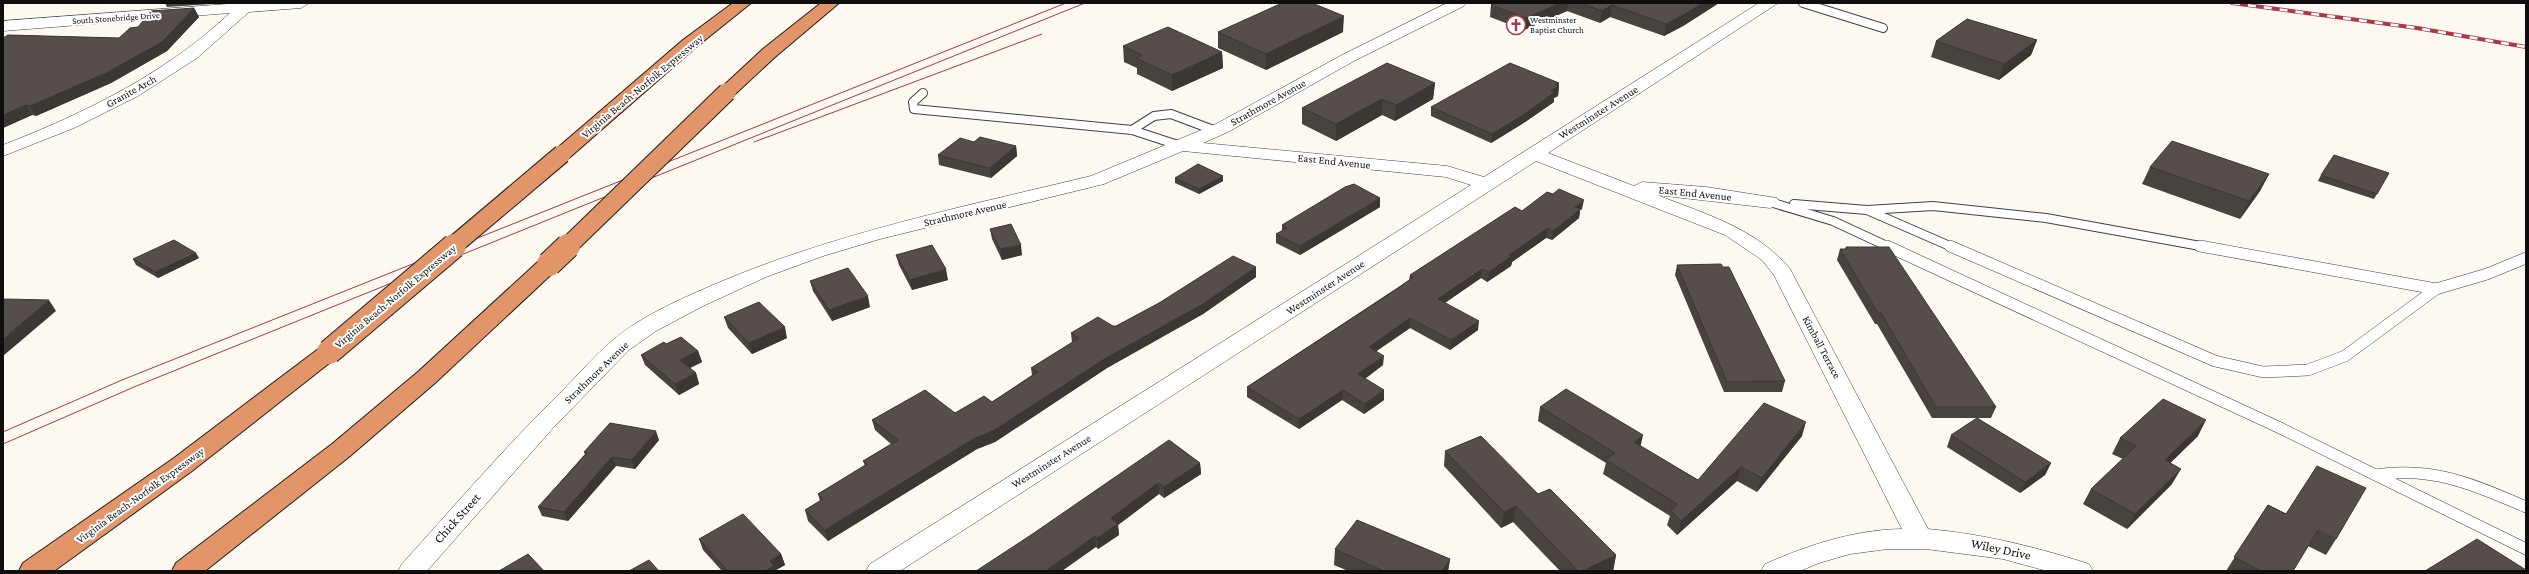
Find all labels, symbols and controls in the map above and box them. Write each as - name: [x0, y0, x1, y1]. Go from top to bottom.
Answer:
- street label: South Stonebridge Drive: [72, 10, 160, 26]
- church icon: Westminster Baptist Church: [1505, 14, 1527, 36]
- place label: Westminster Baptist Church: [1530, 15, 1584, 35]
- street label: Virginia Beach-Norfolk Expressway: [579, 31, 706, 141]
- street label: Granite Arch: [104, 72, 158, 110]
- street label: Strathmore Avenue: [1228, 76, 1308, 128]
- street label: Westminster Avenue: [1556, 83, 1640, 141]
- street label: East End Avenue: [1297, 151, 1371, 171]
- street label: East End Avenue: [1658, 183, 1732, 203]
- street label: Strathmore Avenue: [923, 198, 1008, 228]
- street label: Virginia Beach-Norfolk Expressway: [332, 241, 459, 351]
- street label: Westminster Avenue: [1284, 257, 1367, 317]
- street label: Kimball Terrace: [1800, 314, 1844, 380]
- street label: Strathmore Avenue: [561, 338, 631, 406]
- street label: Westminster Avenue: [1009, 432, 1093, 490]
- street label: Virginia Beach-Norfolk Expressway: [74, 444, 207, 546]
- street label: Chick Street: [431, 489, 484, 546]
- street label: Wiley Drive: [1970, 535, 2033, 563]

